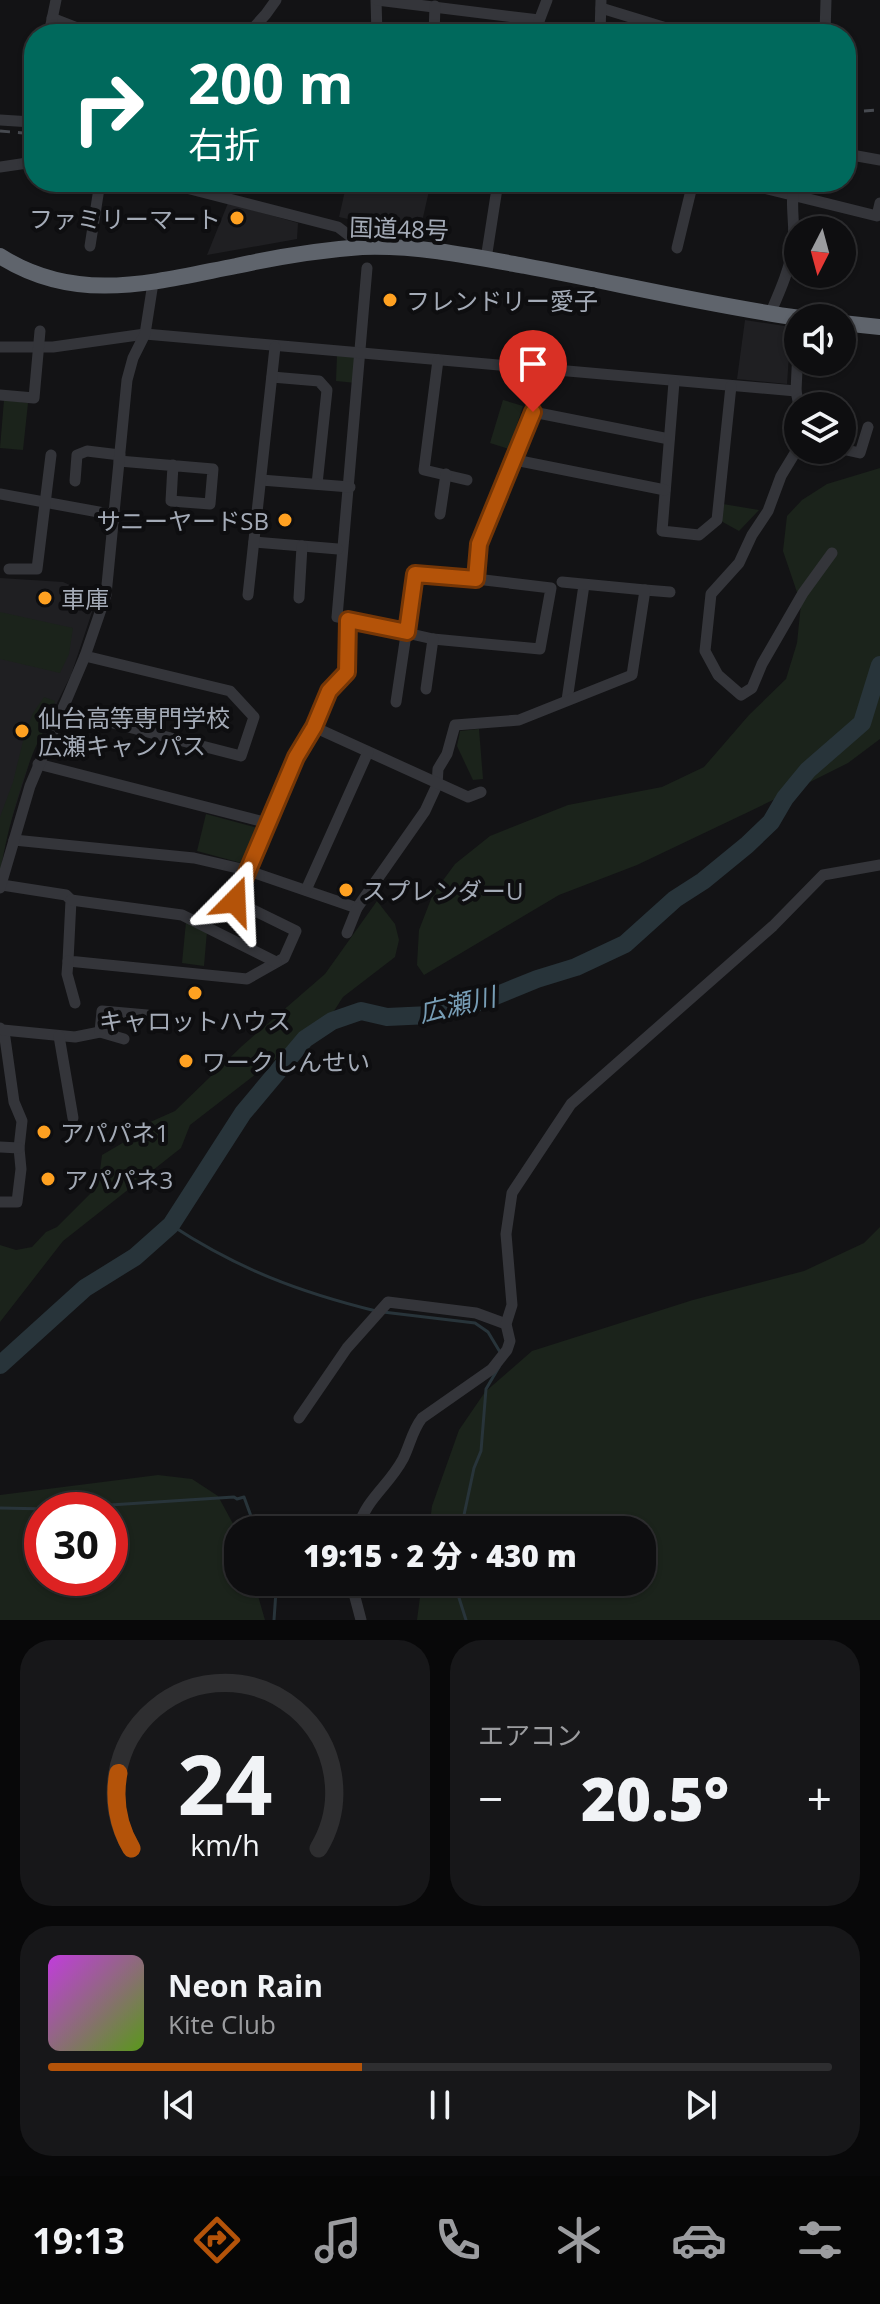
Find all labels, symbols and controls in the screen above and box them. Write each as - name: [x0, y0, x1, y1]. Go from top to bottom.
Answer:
- text: 200 m: [188, 44, 354, 120]
- icon: right: [56, 56, 160, 160]
- text: 右折: [188, 120, 260, 169]
- place label: ファミリーマート: [29, 202, 221, 235]
- marker: ファミリーマート: [228, 209, 246, 227]
- street label: 国道48号: [349, 210, 449, 246]
- north arrow: [784, 216, 856, 288]
- map controls: [784, 216, 856, 464]
- place label: フレンドリー愛子: [406, 284, 598, 317]
- marker: フレンドリー愛子: [381, 291, 399, 309]
- button: sound: [784, 304, 856, 376]
- pin: [499, 330, 567, 412]
- icon: arrive: [511, 342, 555, 386]
- button: layers: [784, 392, 856, 464]
- place label: サニーヤードSB: [96, 504, 269, 537]
- marker: サニーヤードSB: [276, 511, 294, 529]
- place label: 車庫: [61, 582, 109, 615]
- marker: 車庫: [36, 589, 54, 607]
- place label: 仙台高等専門学校 広瀬キャンパス: [38, 701, 230, 762]
- marker: 仙台高等専門学校 広瀬キャンパス: [13, 722, 31, 740]
- position arrow: [193, 859, 277, 943]
- place label: スプレンダーU: [362, 874, 524, 907]
- marker: スプレンダーU: [337, 881, 355, 899]
- water label: 広瀬川: [415, 977, 502, 1030]
- marker: キャロットハウス: [186, 984, 204, 1002]
- place label: キャロットハウス: [99, 1004, 291, 1037]
- place label: ワークしんせい: [202, 1045, 370, 1078]
- marker: ワークしんせい: [177, 1052, 195, 1070]
- place label: アパパネ1: [60, 1116, 169, 1149]
- marker: アパパネ1: [35, 1123, 53, 1141]
- place label: アパパネ3: [64, 1163, 173, 1196]
- marker: アパパネ3: [39, 1170, 57, 1188]
- speed limit sign: 30: [24, 1492, 128, 1596]
- text: 19:15 · 2 分 · 430 m: [303, 1535, 577, 1576]
- text: エアコン: [478, 1717, 582, 1753]
- text: 24: [177, 1726, 273, 1839]
- text: 20.5°: [581, 1757, 729, 1839]
- text: −: [478, 1768, 503, 1828]
- text: +: [807, 1768, 832, 1828]
- text: km/h: [190, 1825, 260, 1864]
- text: Neon Rain: [168, 1965, 323, 2006]
- text: Kite Club: [168, 2006, 276, 2042]
- icon: previous: [157, 2083, 201, 2127]
- icon: pause: [418, 2083, 462, 2127]
- icon: next: [679, 2083, 723, 2127]
- icon: directions: [189, 2212, 245, 2268]
- icon: music: [310, 2212, 366, 2268]
- icon: phone: [430, 2212, 486, 2268]
- icon: climate: [551, 2212, 607, 2268]
- icon: car: [671, 2212, 727, 2268]
- icon: filters: [792, 2212, 848, 2268]
- text: 19:13: [32, 2216, 125, 2265]

